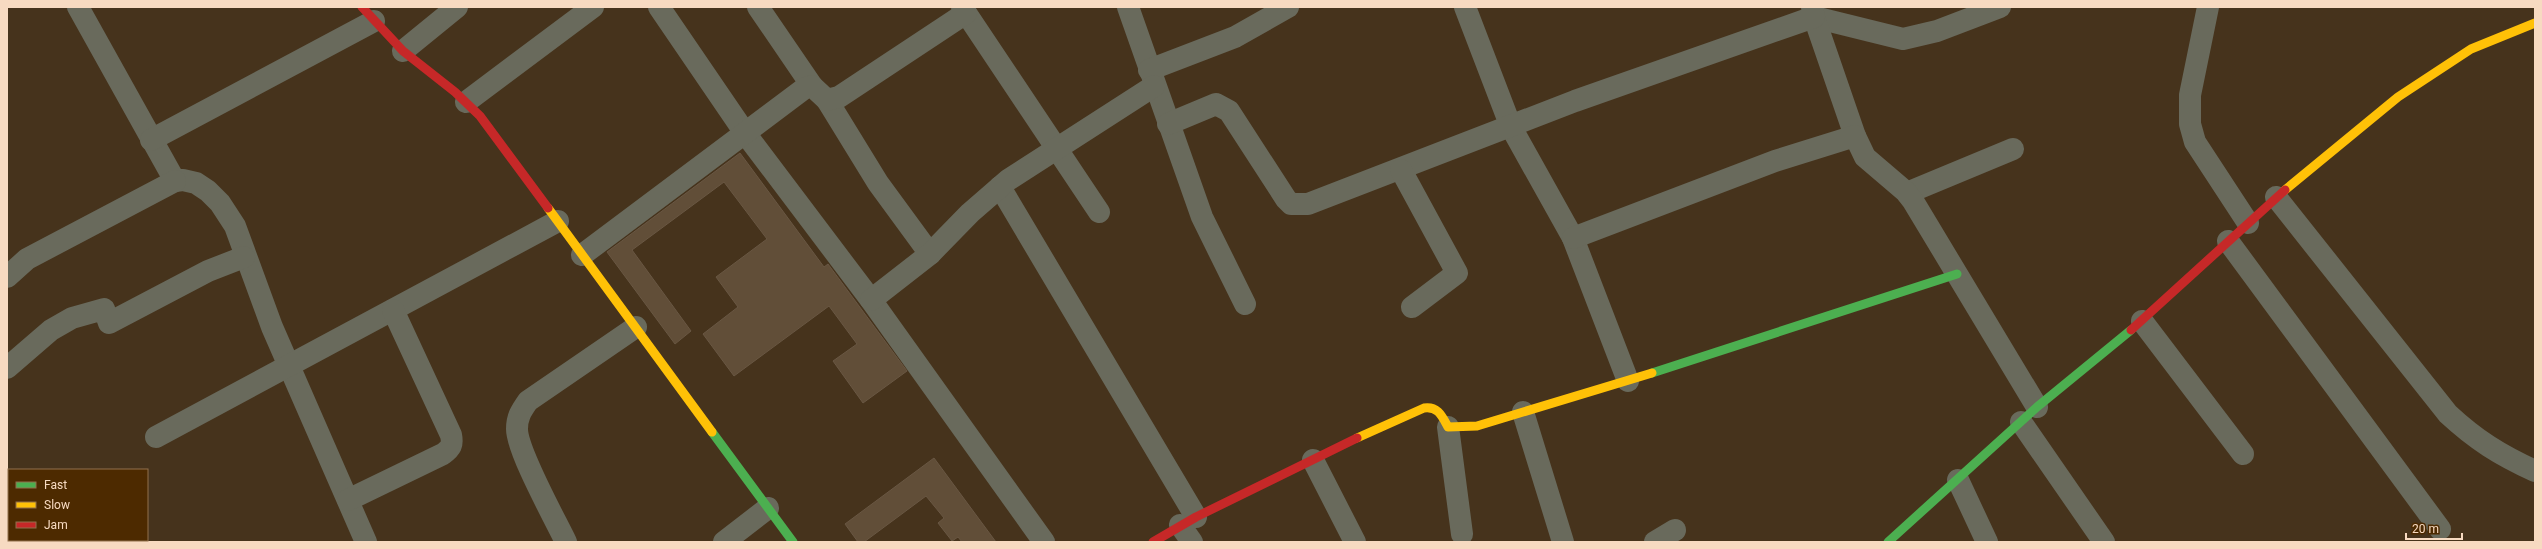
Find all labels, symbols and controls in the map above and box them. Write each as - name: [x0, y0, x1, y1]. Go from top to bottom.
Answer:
- legend: [8, 469, 148, 541]
- text: Fast: [44, 478, 67, 492]
- text: Slow: [44, 498, 70, 512]
- scale bar: [2406, 515, 2462, 541]
- text: Jam: [44, 518, 68, 532]
- text: 20 m: [2412, 522, 2439, 536]

